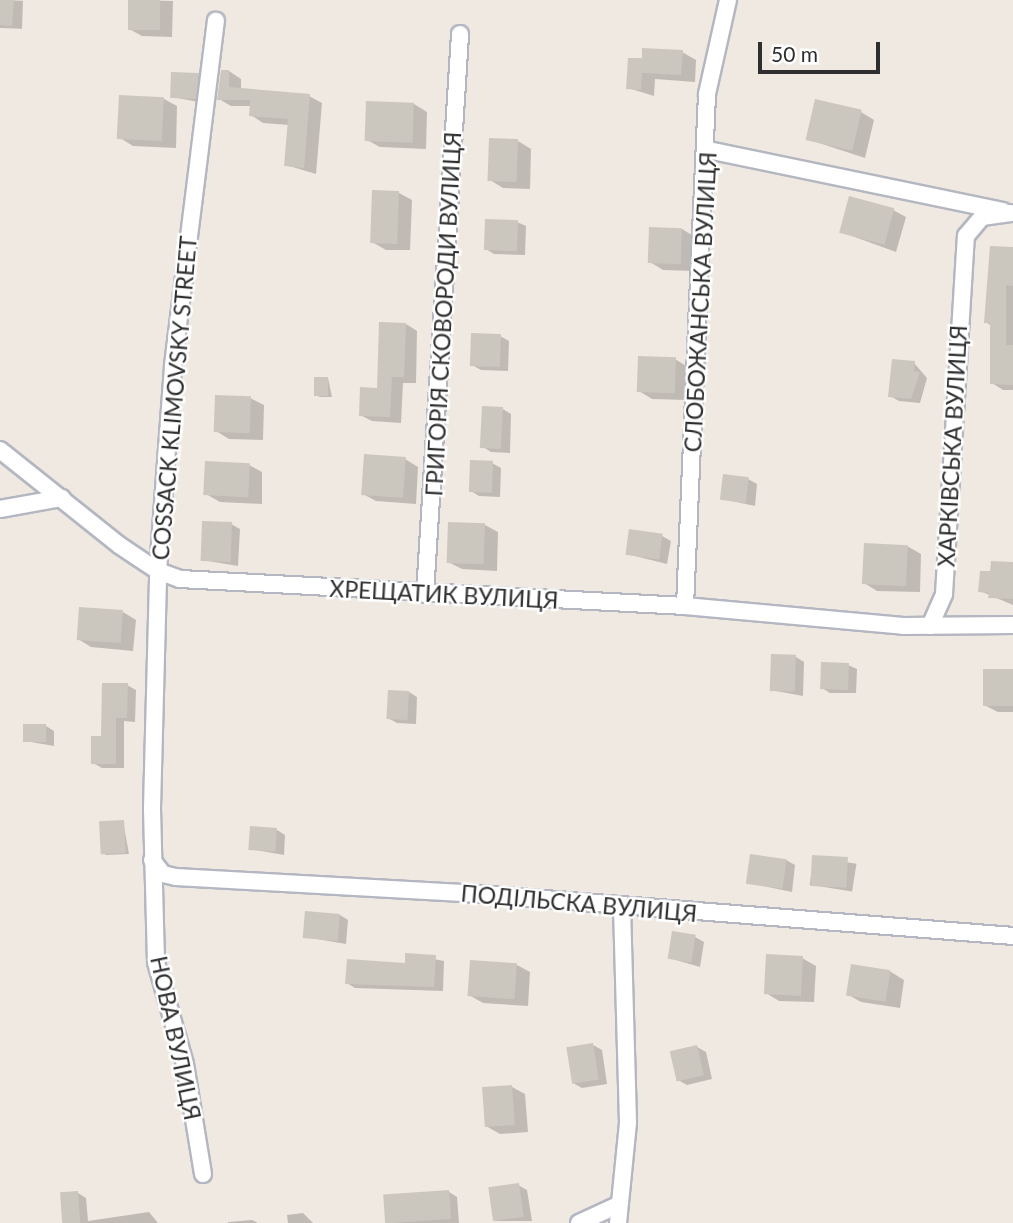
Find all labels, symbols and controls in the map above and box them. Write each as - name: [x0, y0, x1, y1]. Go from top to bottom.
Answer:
- scale bar: [761, 28, 884, 72]
- text: 50 m: [771, 41, 818, 66]
- street label: ГРИГОРІЯ СКОВОРОДИ ВУЛИЦЯ: [420, 131, 466, 497]
- street label: СЛОБОЖАНСЬКА ВУЛИЦЯ: [678, 151, 722, 453]
- street label: COSSACK KLIMOVSKY STREET: [146, 234, 202, 562]
- street label: ХАРКІВСЬКА ВУЛИЦЯ: [932, 324, 972, 568]
- street label: ХРЕЩАТИК ВУЛИЦЯ: [329, 574, 559, 614]
- street label: ПОДІЛЬСКА ВУЛИЦЯ: [460, 879, 698, 927]
- street label: НОВА ВУЛИЦЯ: [145, 953, 207, 1123]

